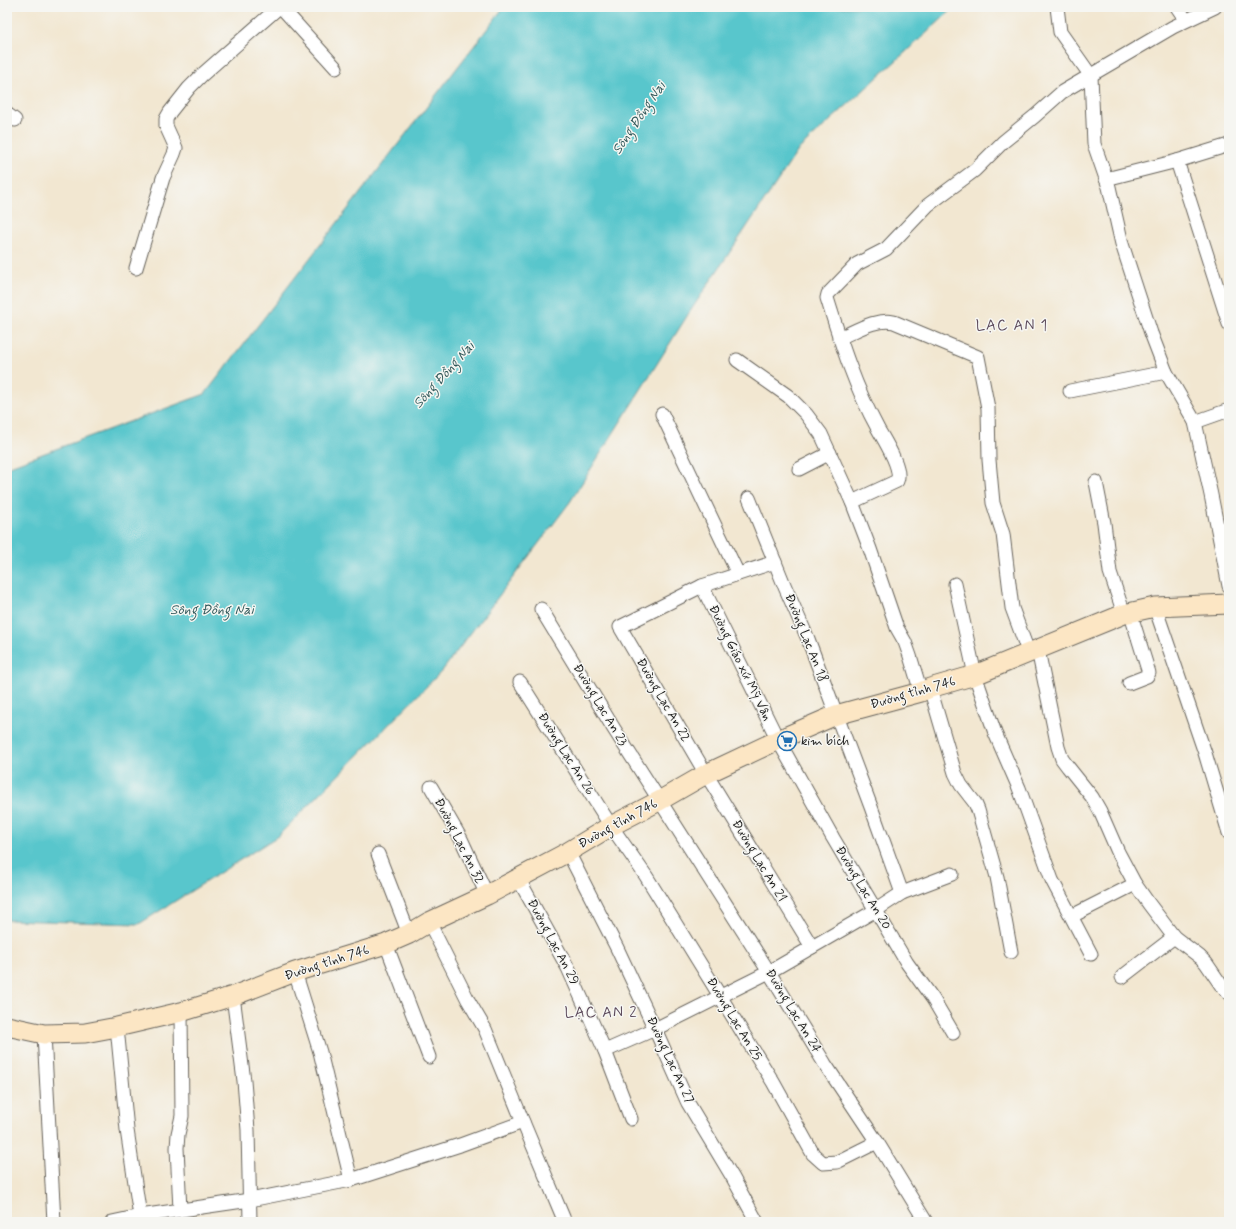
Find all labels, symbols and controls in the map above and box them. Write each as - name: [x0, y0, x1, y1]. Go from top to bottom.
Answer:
- water label: Sông Đồng Nai: [608, 77, 673, 159]
- district label: LẠC AN 1: [976, 316, 1048, 336]
- water label: Sông Đồng Nai: [409, 337, 481, 413]
- street label: Đường Lạc An 18: [779, 591, 831, 685]
- water label: Sông Đồng Nai: [170, 601, 256, 621]
- street label: Đường Giáo xứ Mỹ Vân: [703, 602, 775, 725]
- street label: Đường Lạc An 22: [630, 655, 694, 746]
- street label: Đường Lạc An 23: [567, 661, 631, 751]
- street label: Đường tỉnh 746: [868, 673, 958, 715]
- street label: Đường Lạc An 26: [532, 709, 598, 800]
- supermarket icon: kim bích: [776, 730, 798, 752]
- place label: kim bích: [801, 733, 850, 750]
- street label: Đường Lạc An 32: [428, 795, 488, 888]
- street label: Đường tỉnh 746: [575, 795, 661, 854]
- street label: Đường Lạc An 21: [726, 817, 790, 906]
- street label: Đường Lạc An 20: [830, 843, 895, 934]
- street label: Đường Lạc An 29: [521, 896, 583, 989]
- street label: Đường tỉnh 746: [283, 941, 372, 987]
- street label: Đường Lạc An 24: [759, 966, 825, 1057]
- street label: Đường Lạc An 25: [701, 974, 766, 1065]
- district label: LẠC AN 2: [565, 1003, 637, 1023]
- street label: Đường Lạc An 27: [641, 1014, 698, 1107]

